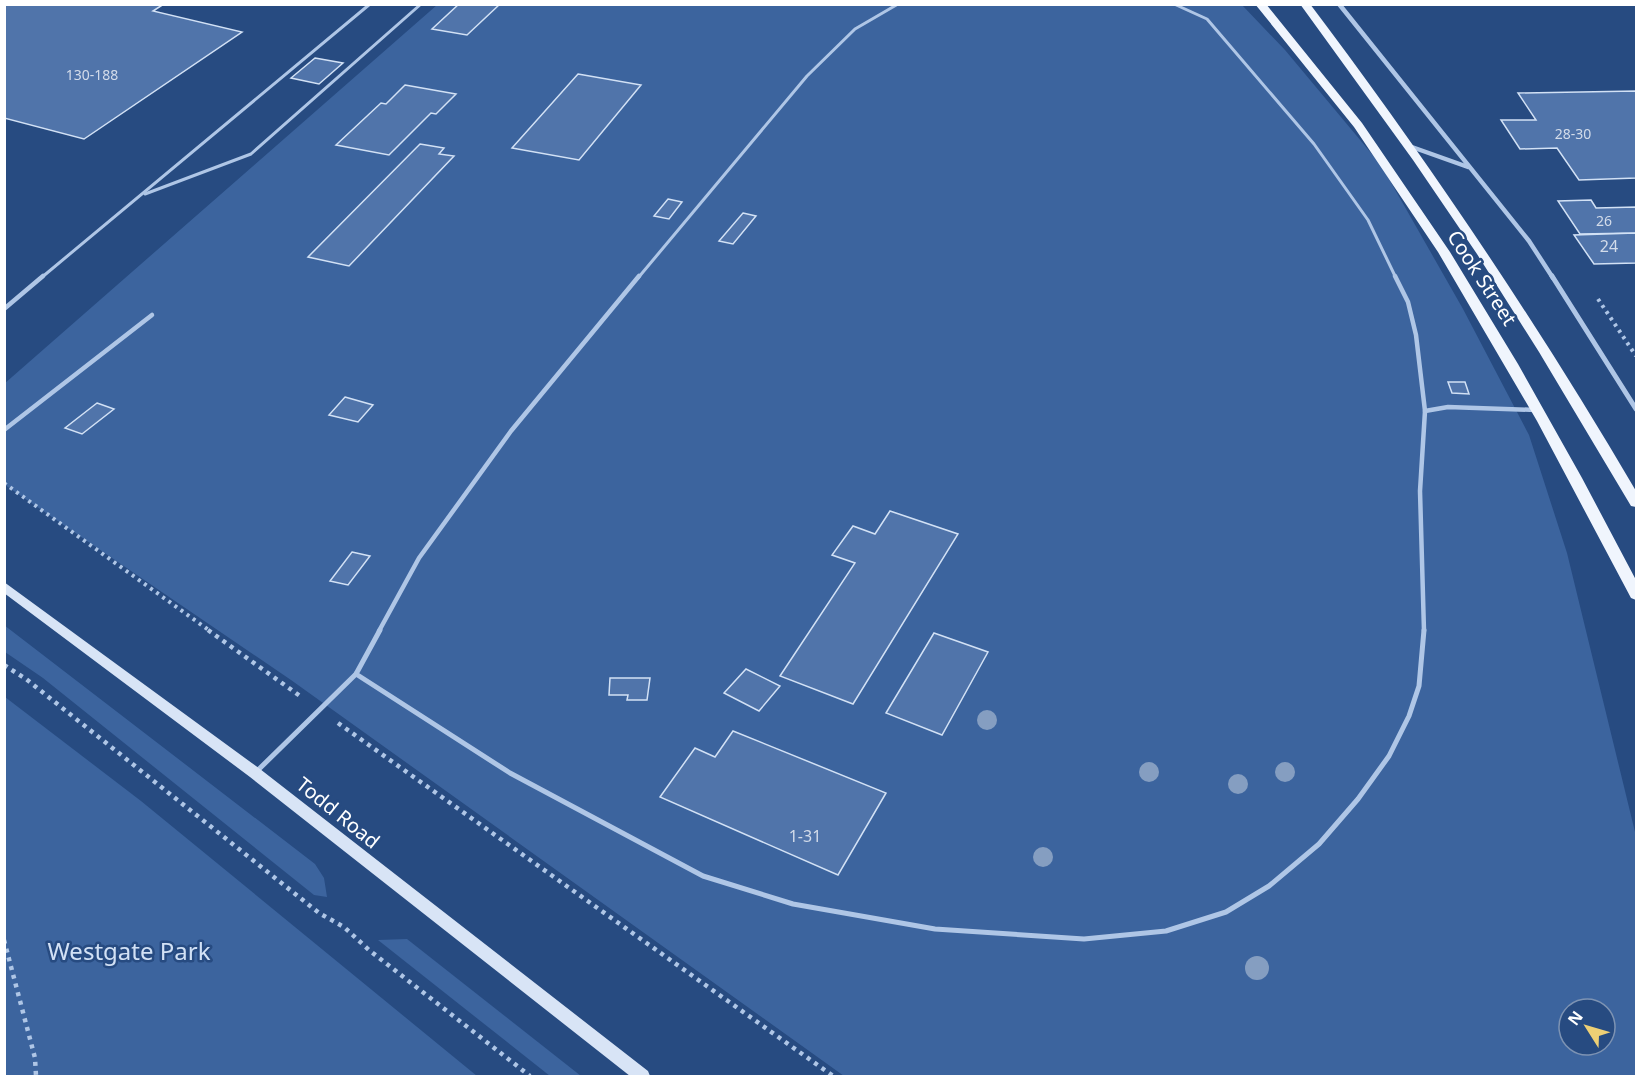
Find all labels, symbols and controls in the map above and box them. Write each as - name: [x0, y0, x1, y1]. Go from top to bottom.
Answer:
- house number: 130-188: [66, 65, 118, 84]
- house number: 28-30: [1555, 124, 1591, 143]
- house number: 26: [1596, 211, 1612, 230]
- street label: Cook Street: [1442, 225, 1523, 331]
- house number: 24: [1600, 235, 1618, 257]
- street label: Todd Road: [291, 771, 386, 854]
- house number: 1-31: [789, 825, 821, 847]
- park label: Westgate Park: [48, 934, 211, 967]
- north arrow: [1557, 997, 1617, 1057]
- text: N: [1562, 1006, 1588, 1030]

